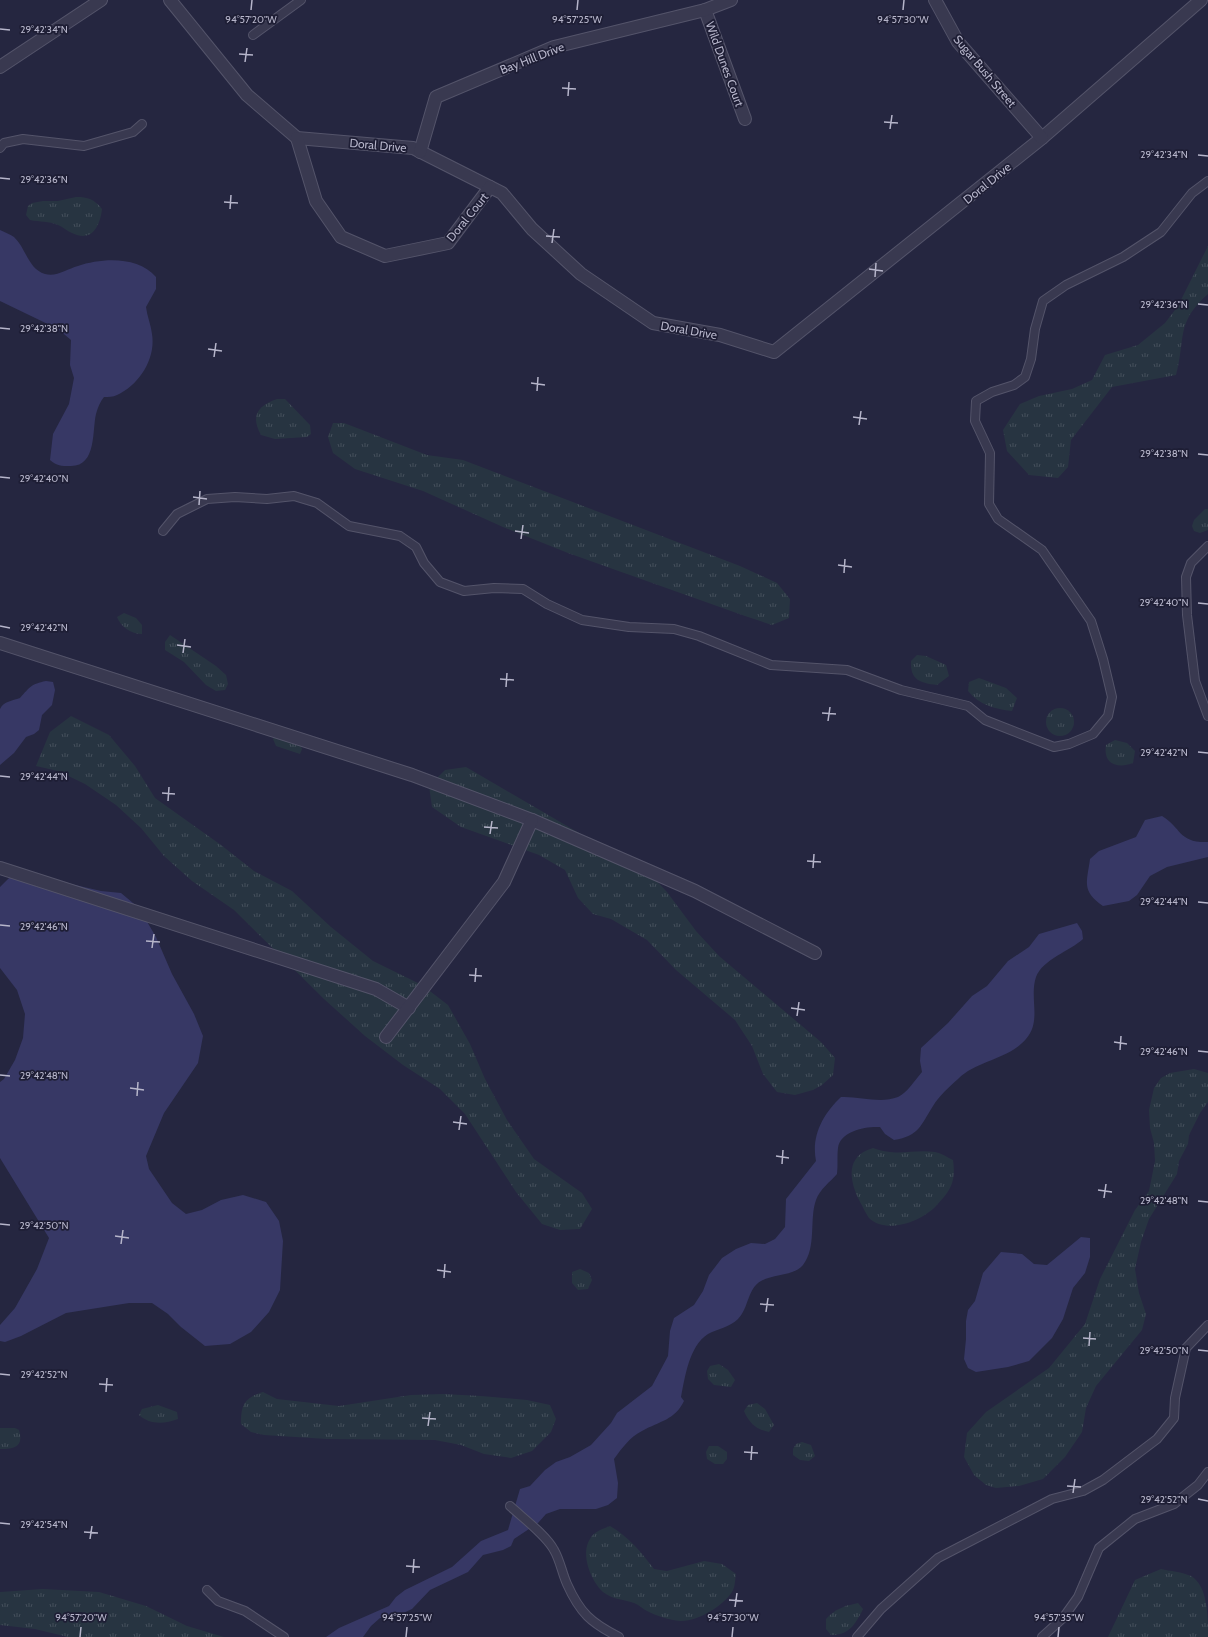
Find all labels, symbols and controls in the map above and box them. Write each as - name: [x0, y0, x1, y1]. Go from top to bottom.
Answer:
- text: 94°57'20"W: [225, 13, 277, 26]
- text: 94°57'25"W: [552, 13, 602, 26]
- text: 94°57'30"W: [877, 13, 929, 26]
- street label: Wild Dunes Court: [703, 19, 747, 109]
- text: 29°42'34"N: [20, 23, 68, 36]
- street label: Sugar Bush Street: [950, 32, 1020, 110]
- street label: Bay Hill Drive: [498, 39, 566, 77]
- street label: Doral Drive: [349, 135, 407, 155]
- text: 29°42'34"N: [1140, 148, 1188, 161]
- street label: Doral Drive: [960, 159, 1014, 207]
- text: 29°42'36"N: [20, 173, 68, 186]
- street label: Doral Court: [443, 190, 491, 244]
- text: 29°42'36"N: [1140, 298, 1188, 311]
- street label: Doral Drive: [660, 318, 718, 342]
- text: 29°42'38"N: [20, 322, 68, 335]
- text: 29°42'38"N: [1140, 447, 1188, 460]
- text: 29°42'40"N: [19, 472, 69, 485]
- text: 29°42'40"N: [1139, 596, 1189, 609]
- text: 29°42'42"N: [20, 621, 68, 634]
- text: 29°42'42"N: [1140, 746, 1188, 759]
- text: 29°42'44"N: [20, 770, 68, 783]
- text: 29°42'44"N: [1140, 895, 1188, 908]
- text: 29°42'46"N: [20, 920, 68, 933]
- text: 29°42'46"N: [1140, 1045, 1188, 1058]
- text: 29°42'48"N: [20, 1069, 68, 1082]
- text: 29°42'48"N: [1140, 1194, 1188, 1207]
- text: 29°42'50"N: [20, 1219, 68, 1232]
- text: 29°42'50"N: [1140, 1344, 1188, 1357]
- text: 29°42'52"N: [20, 1368, 68, 1381]
- text: 29°42'52"N: [1140, 1493, 1188, 1506]
- text: 29°42'54"N: [20, 1518, 68, 1531]
- text: 94°57'20"W: [55, 1611, 107, 1624]
- text: 94°57'25"W: [382, 1611, 432, 1624]
- text: 94°57'30"W: [707, 1611, 759, 1624]
- text: 94°57'35"W: [1034, 1611, 1085, 1624]

